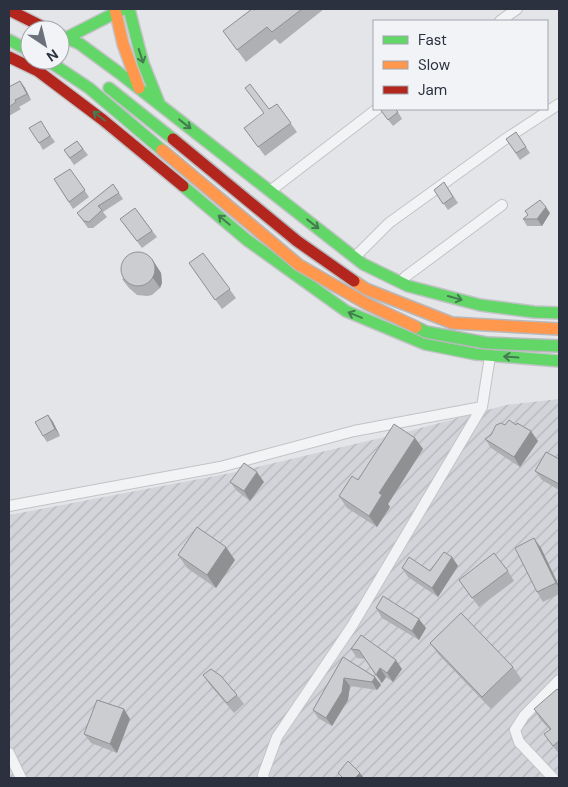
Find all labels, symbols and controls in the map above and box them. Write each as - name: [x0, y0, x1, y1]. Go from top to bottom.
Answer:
- north arrow: [20, 20, 70, 70]
- legend: [373, 20, 548, 110]
- text: Fast: [418, 30, 447, 50]
- text: N: [43, 45, 62, 66]
- one-way arrow: [137, 48, 146, 63]
- text: Slow: [418, 55, 451, 75]
- text: Jam: [418, 80, 447, 100]
- one-way arrow: [92, 111, 106, 121]
- one-way arrow: [178, 119, 191, 130]
- one-way arrow: [217, 214, 230, 226]
- one-way arrow: [306, 219, 319, 230]
- one-way arrow: [446, 294, 462, 303]
- one-way arrow: [348, 310, 363, 319]
- one-way arrow: [503, 353, 519, 362]

